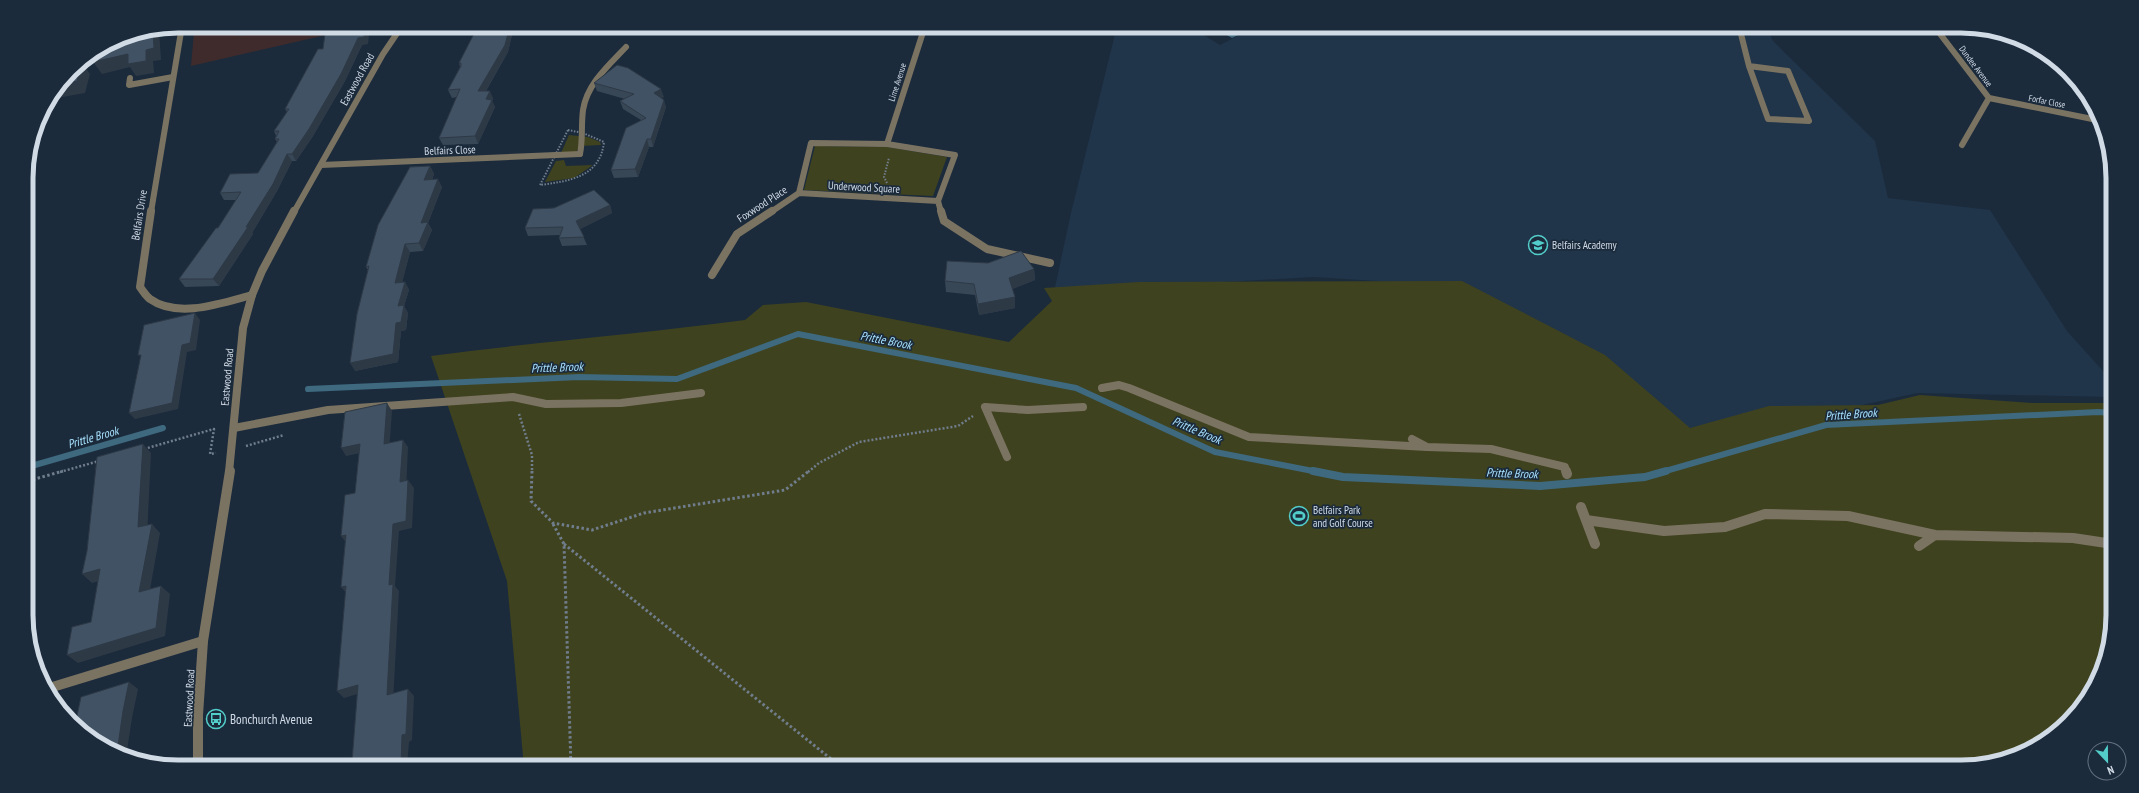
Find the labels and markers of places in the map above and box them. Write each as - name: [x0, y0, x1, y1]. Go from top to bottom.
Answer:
- school or university icon: Belfairs Academy: [1527, 234, 1549, 256]
- place label: Belfairs Academy: [1552, 238, 1618, 252]
- place label: Belfairs Park and Golf Course: [1313, 503, 1373, 530]
- sports icon: Belfairs Park and Golf Course: [1288, 505, 1310, 527]
- bus stop icon: Bonchurch Avenue: [205, 708, 227, 730]
- place label: Bonchurch Avenue: [230, 711, 313, 728]

